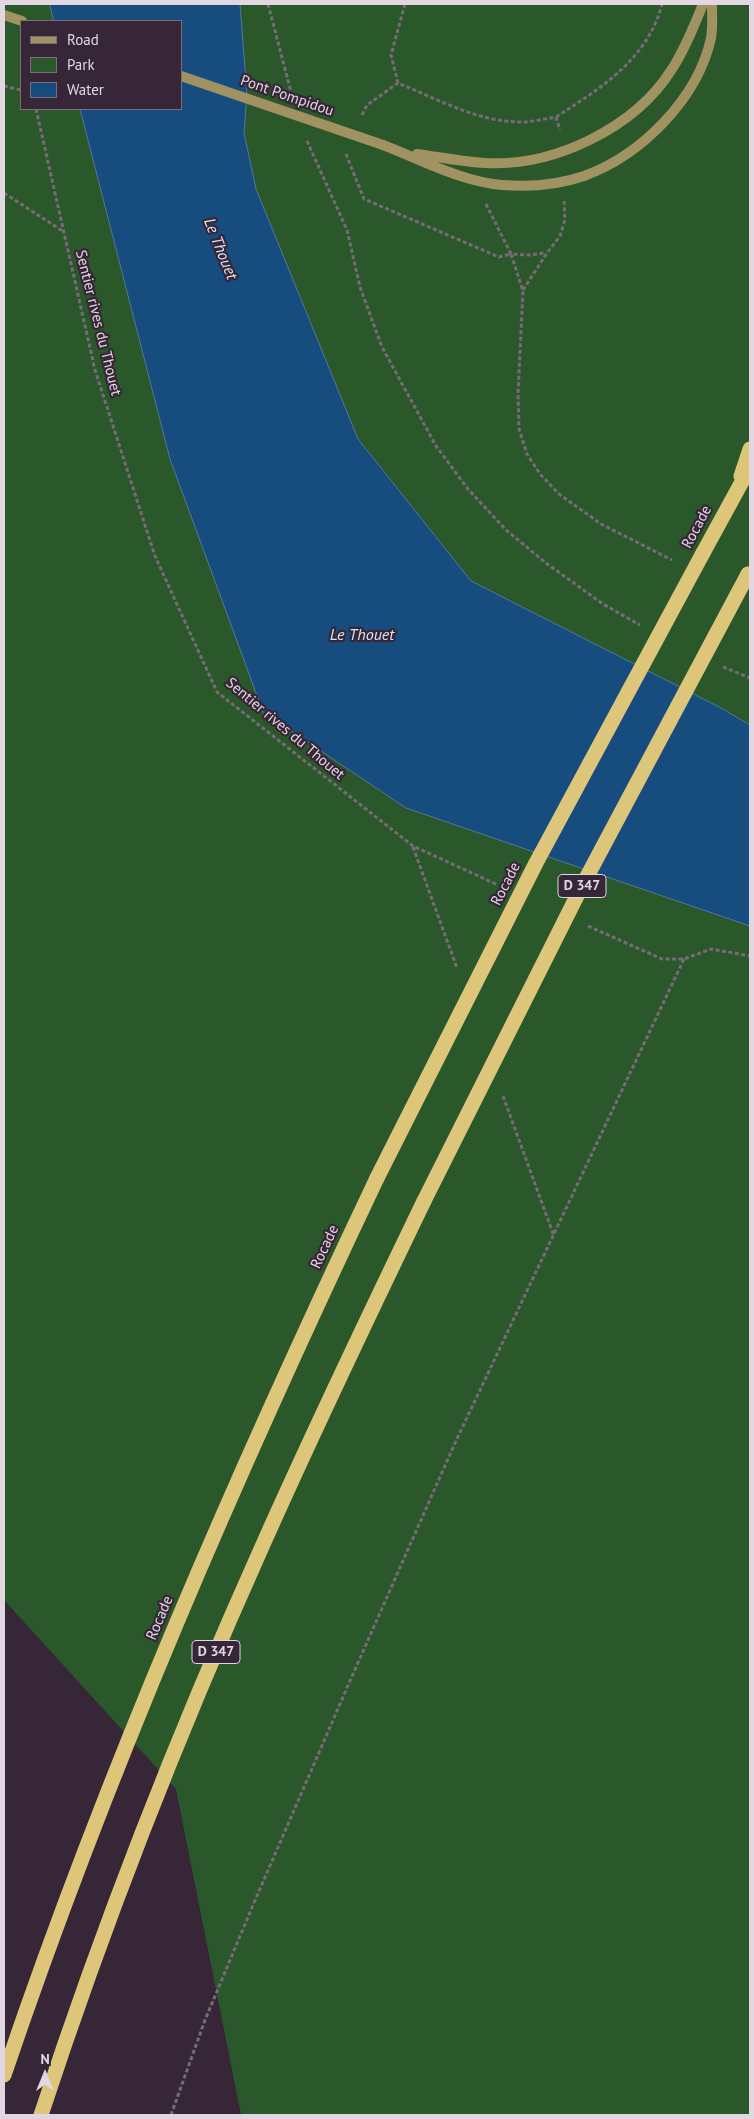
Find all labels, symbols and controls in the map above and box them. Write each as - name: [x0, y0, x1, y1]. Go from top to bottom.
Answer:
- legend: [20, 20, 182, 110]
- text: Road: [67, 30, 99, 49]
- text: Park: [67, 55, 95, 74]
- street label: Pont Pompidou: [238, 72, 336, 120]
- text: Water: [67, 80, 104, 99]
- water label: Le Thouet: [199, 215, 241, 283]
- street label: Sentier rives du Thouet: [71, 248, 125, 398]
- street label: Rocade: [678, 502, 716, 552]
- water label: Le Thouet: [330, 625, 394, 645]
- street label: Sentier rives du Thouet: [222, 674, 348, 784]
- street label: Rocade: [488, 859, 524, 909]
- road number: D 347: [558, 874, 606, 898]
- street label: Rocade: [307, 1222, 343, 1272]
- street label: Rocade: [143, 1593, 177, 1643]
- road number: D 347: [192, 1640, 240, 1664]
- north arrow: [20, 2049, 70, 2099]
- text: N: [40, 2050, 50, 2068]

